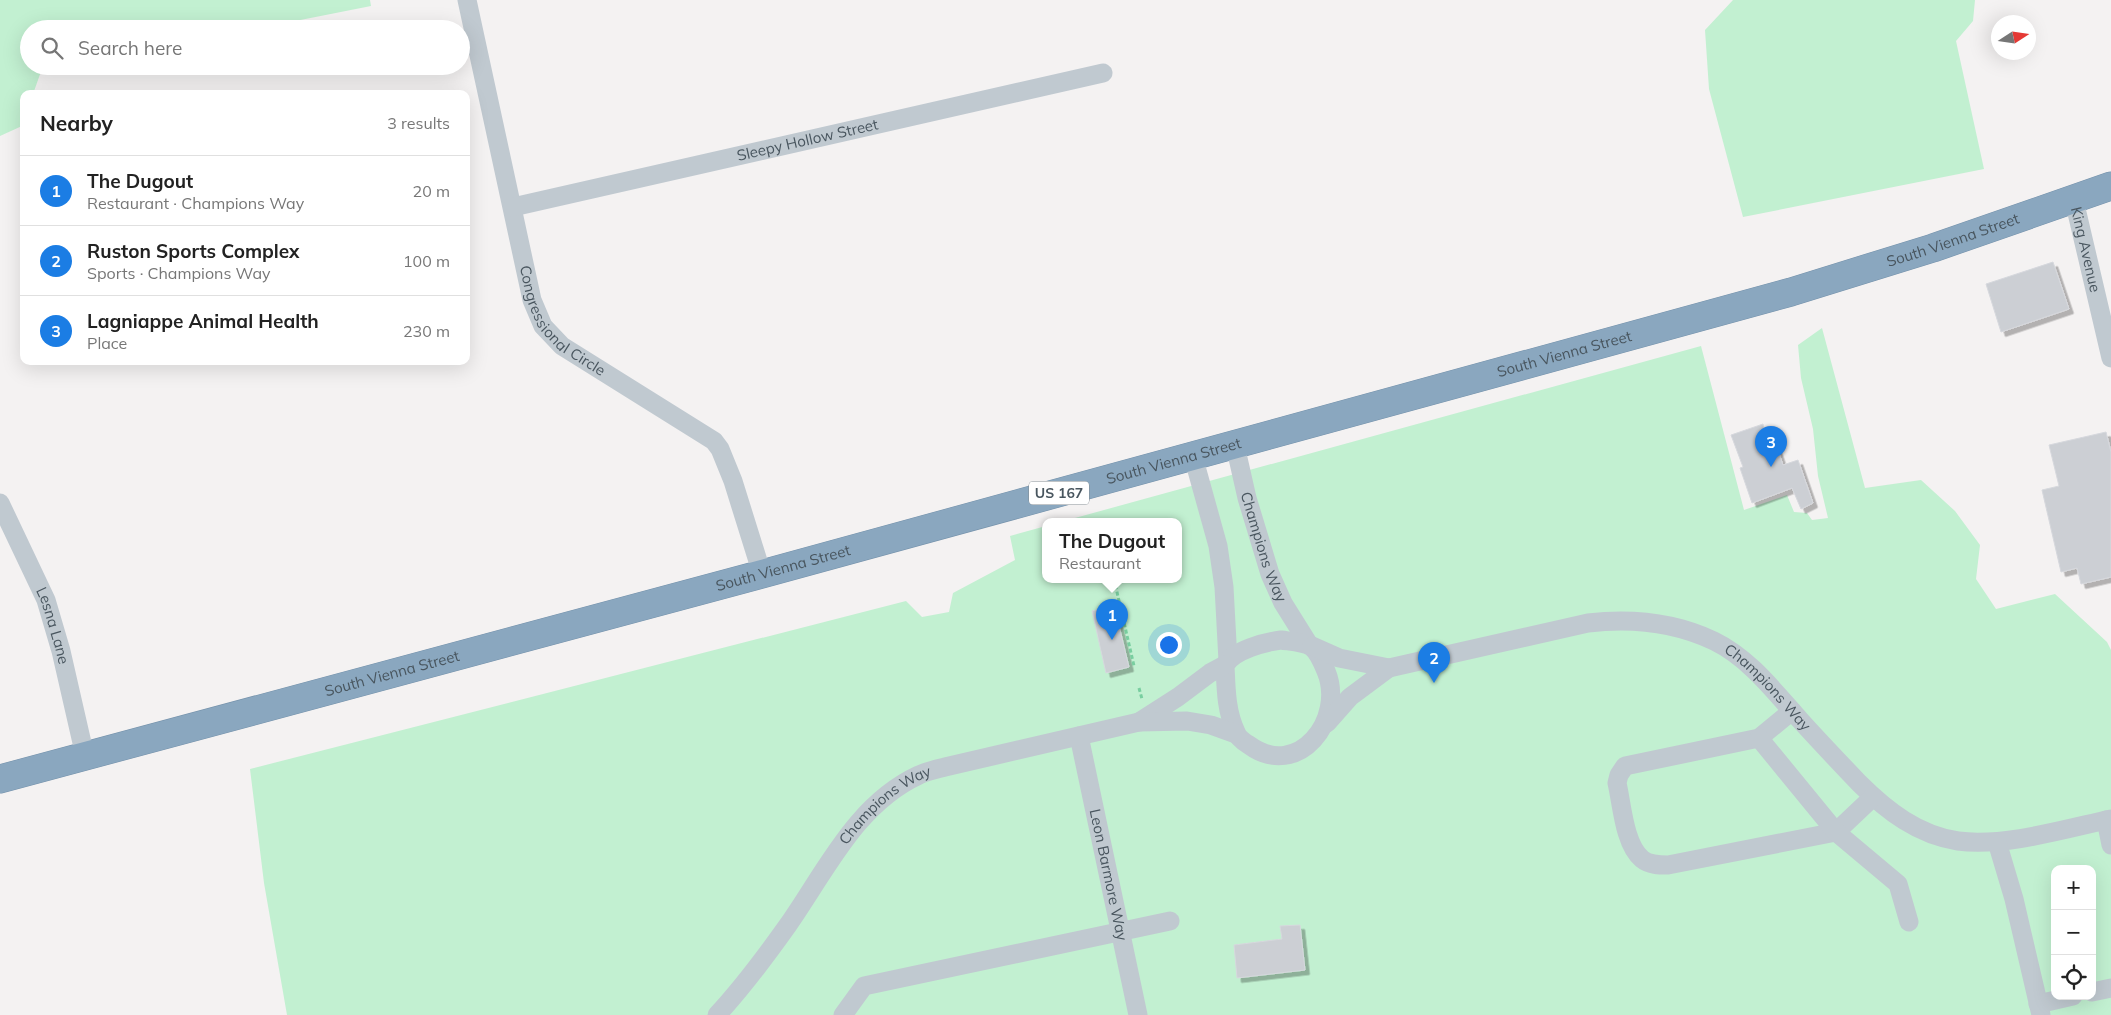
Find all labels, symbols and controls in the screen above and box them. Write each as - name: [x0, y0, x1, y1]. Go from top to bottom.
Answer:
- north arrow: [1991, 15, 2036, 60]
- search box: [20, 20, 470, 75]
- icon: search: [38, 34, 66, 62]
- text: Search here: [78, 36, 182, 60]
- text: Nearby: [40, 110, 113, 136]
- text: 3 results: [387, 113, 450, 133]
- street label: Sleepy Hollow Street: [735, 114, 880, 165]
- text: The Dugout: [87, 169, 193, 193]
- text: 1: [51, 181, 61, 201]
- text: 20 m: [413, 181, 450, 201]
- text: Restaurant · Champions Way: [87, 193, 304, 213]
- street label: King Avenue: [2067, 205, 2105, 294]
- street label: South Vienna Street: [1884, 209, 2022, 271]
- text: Ruston Sports Complex: [87, 239, 300, 263]
- text: 2: [51, 251, 61, 271]
- text: 100 m: [403, 251, 450, 271]
- text: Sports · Champions Way: [87, 263, 270, 283]
- street label: Congressional Circle: [516, 263, 609, 380]
- text: Lagniappe Animal Health: [87, 309, 319, 333]
- text: 3: [51, 321, 61, 341]
- text: 230 m: [403, 321, 450, 341]
- street label: South Vienna Street: [1495, 326, 1634, 381]
- text: Place: [87, 333, 127, 353]
- pin: 3: [1755, 426, 1787, 467]
- street label: South Vienna Street: [1104, 433, 1243, 488]
- road number: US 167: [1029, 482, 1089, 504]
- street label: Champions Way: [1237, 490, 1291, 605]
- popup: [1042, 518, 1182, 583]
- text: The Dugout: [1059, 529, 1165, 553]
- street label: South Vienna Street: [713, 540, 852, 595]
- text: Restaurant: [1059, 553, 1141, 573]
- street label: Lesna Lane: [32, 584, 74, 666]
- pin: 1: [1096, 599, 1128, 640]
- your location: [1156, 632, 1182, 658]
- street label: Champions Way: [1721, 639, 1815, 735]
- pin: 2: [1418, 642, 1450, 683]
- street label: South Vienna Street: [322, 646, 461, 700]
- street label: Champions Way: [834, 761, 933, 848]
- street label: Leon Barmore Way: [1086, 807, 1132, 942]
- map controls: [2051, 865, 2096, 1000]
- button: +: [2051, 865, 2096, 910]
- button: −: [2051, 910, 2096, 955]
- button: locate: [2051, 955, 2096, 1000]

